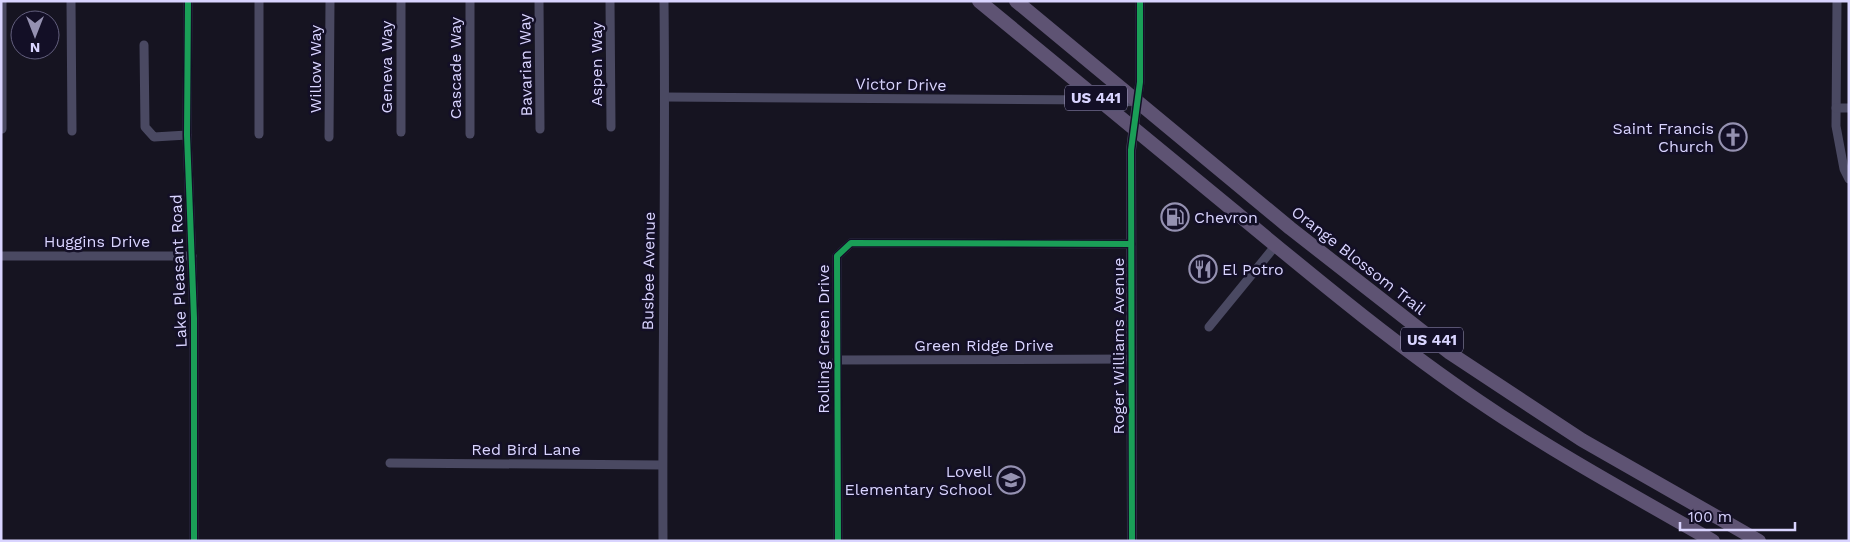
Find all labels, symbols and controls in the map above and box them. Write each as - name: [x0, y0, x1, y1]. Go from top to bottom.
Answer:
- north arrow: [10, 10, 60, 60]
- street label: Bavarian Way: [515, 13, 536, 117]
- street label: Cascade Way: [446, 16, 465, 119]
- street label: Geneva Way: [377, 20, 396, 114]
- street label: Aspen Way: [587, 21, 606, 106]
- street label: Willow Way: [306, 24, 325, 113]
- text: N: [30, 40, 40, 56]
- street label: Victor Drive: [855, 74, 947, 95]
- road number: US 441: [1065, 86, 1127, 110]
- place label: Saint Francis Church: [1613, 119, 1714, 156]
- church icon: Saint Francis Church: [1718, 122, 1748, 152]
- street label: Lake Pleasant Road: [166, 194, 191, 348]
- fuel station icon: Chevron: [1160, 202, 1190, 232]
- street label: Orange Blossom Trail: [1288, 202, 1430, 319]
- place label: Chevron: [1194, 208, 1258, 227]
- street label: Busbee Avenue: [638, 212, 659, 331]
- street label: Huggins Drive: [44, 232, 150, 251]
- restaurant icon: El Potro: [1188, 254, 1218, 284]
- street label: Roger Williams Avenue: [1109, 258, 1128, 434]
- place label: El Potro: [1222, 260, 1284, 279]
- street label: Rolling Green Drive: [814, 264, 833, 414]
- road number: US 441: [1401, 328, 1463, 352]
- street label: Green Ridge Drive: [914, 336, 1054, 355]
- street label: Red Bird Lane: [471, 440, 581, 459]
- place label: Lovell Elementary School: [845, 462, 992, 499]
- school or university icon: Lovell Elementary School: [996, 465, 1026, 495]
- scale bar: [1680, 500, 1795, 532]
- text: 100 m: [1688, 508, 1732, 526]

